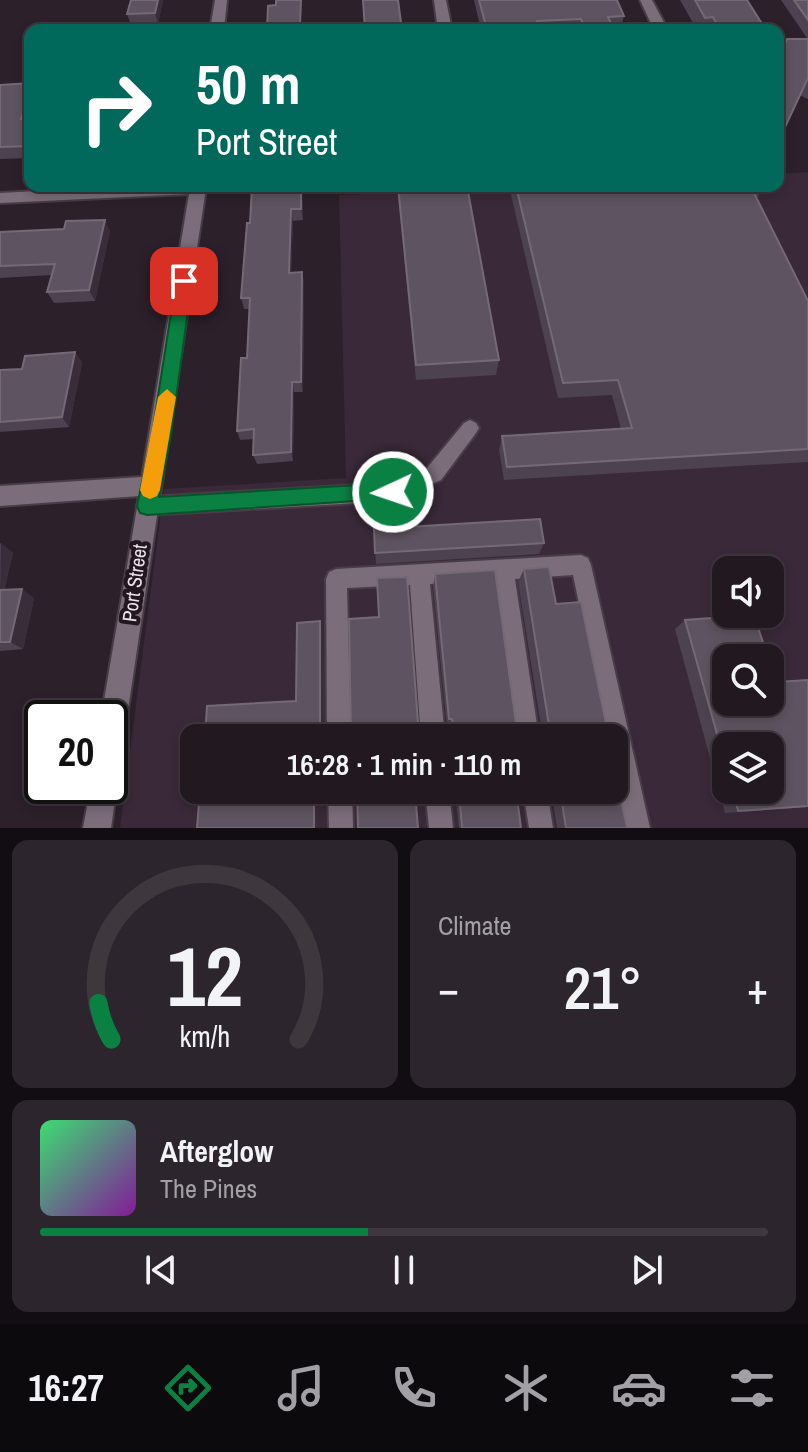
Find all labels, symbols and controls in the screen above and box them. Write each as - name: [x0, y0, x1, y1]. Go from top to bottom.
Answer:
- text: 50 m: [196, 46, 301, 121]
- icon: right: [64, 56, 168, 160]
- text: Port Street: [196, 118, 337, 166]
- pin: [150, 247, 218, 315]
- icon: arrive: [162, 259, 206, 303]
- position arrow: [351, 450, 435, 534]
- street label: Port Street: [115, 542, 153, 624]
- map controls: [712, 556, 784, 804]
- button: sound: [712, 556, 784, 628]
- button: search: [712, 644, 784, 716]
- speed limit sign: 20: [24, 700, 128, 804]
- button: layers: [712, 732, 784, 804]
- text: 16:28 · 1 min · 110 m: [287, 744, 521, 784]
- text: Climate: [438, 908, 511, 943]
- text: 12: [167, 920, 243, 1032]
- text: 21°: [564, 947, 642, 1028]
- text: −: [438, 958, 459, 1018]
- text: +: [747, 958, 768, 1018]
- text: km/h: [180, 1017, 230, 1056]
- text: Afterglow: [160, 1131, 273, 1171]
- text: The Pines: [160, 1171, 257, 1206]
- icon: previous: [139, 1248, 183, 1292]
- icon: pause: [382, 1248, 426, 1292]
- icon: next: [625, 1248, 669, 1292]
- icon: directions: [160, 1360, 216, 1416]
- icon: music: [273, 1360, 329, 1416]
- icon: phone: [386, 1360, 442, 1416]
- icon: climate: [498, 1360, 554, 1416]
- icon: car: [611, 1360, 667, 1416]
- icon: filters: [724, 1360, 780, 1416]
- text: 16:27: [28, 1364, 104, 1412]

